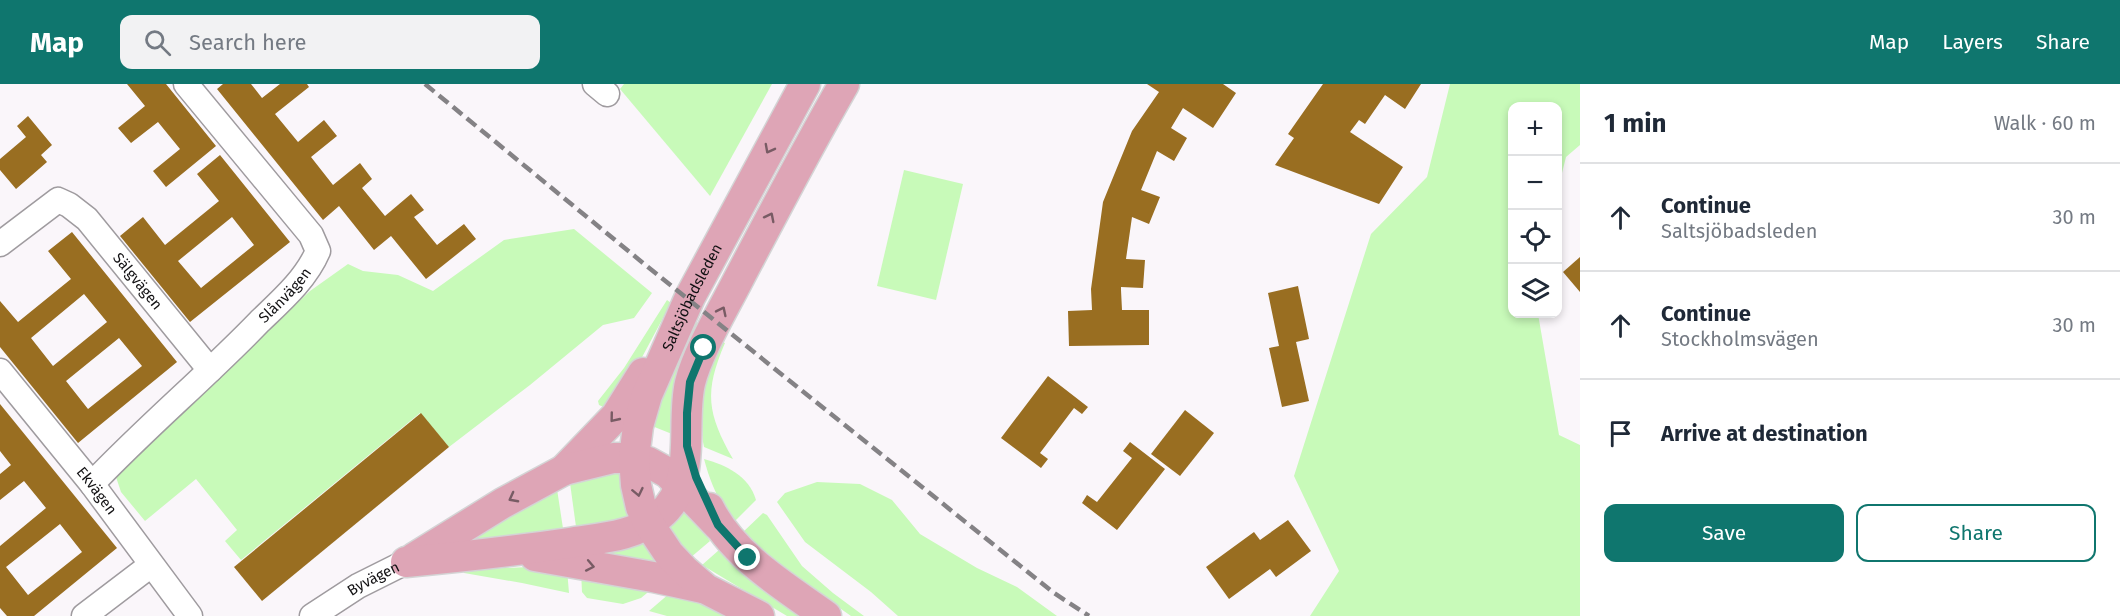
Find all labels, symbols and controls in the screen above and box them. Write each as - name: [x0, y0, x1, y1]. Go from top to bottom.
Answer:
- search box: [120, 15, 540, 69]
- text: Map: [30, 26, 84, 59]
- icon: search: [141, 26, 174, 59]
- text: Search here: [189, 29, 307, 56]
- text: Map: [1869, 29, 1909, 55]
- text: Layers: [1942, 29, 2003, 55]
- text: Share: [2036, 29, 2090, 55]
- map controls: [1508, 102, 1562, 318]
- button: +: [1508, 102, 1562, 156]
- text: 1 min: [1604, 108, 1667, 139]
- text: Walk · 60 m: [1994, 111, 2096, 135]
- one-way arrow: [765, 143, 776, 153]
- button: −: [1508, 156, 1562, 210]
- text: Continue: [1661, 192, 1751, 219]
- icon: ahead: [1604, 201, 1637, 234]
- text: 30 m: [2052, 205, 2096, 229]
- button: locate: [1508, 210, 1562, 264]
- one-way arrow: [763, 213, 775, 224]
- text: Saltsjöbadsleden: [1661, 219, 1817, 243]
- street label: Saltsjöbadsleden: [658, 241, 726, 354]
- street label: Sälgvägen: [109, 249, 166, 313]
- street label: Slånvägen: [255, 264, 315, 327]
- button: layers: [1508, 264, 1562, 318]
- text: Continue: [1661, 300, 1751, 327]
- one-way arrow: [715, 307, 726, 317]
- icon: ahead: [1604, 309, 1637, 342]
- text: 30 m: [2052, 313, 2096, 337]
- text: Stockholmsvägen: [1661, 327, 1819, 351]
- route start: [690, 334, 716, 360]
- one-way arrow: [610, 411, 621, 422]
- icon: arrive: [1604, 417, 1637, 450]
- text: Arrive at destination: [1661, 420, 1868, 447]
- street label: Ekvägen: [73, 463, 121, 518]
- one-way arrow: [631, 487, 644, 497]
- one-way arrow: [508, 491, 519, 502]
- button: Save: [1604, 504, 1844, 562]
- button: Share: [1856, 504, 2096, 562]
- route end: [734, 544, 760, 570]
- street label: Byvägen: [344, 558, 402, 600]
- one-way arrow: [584, 559, 594, 572]

